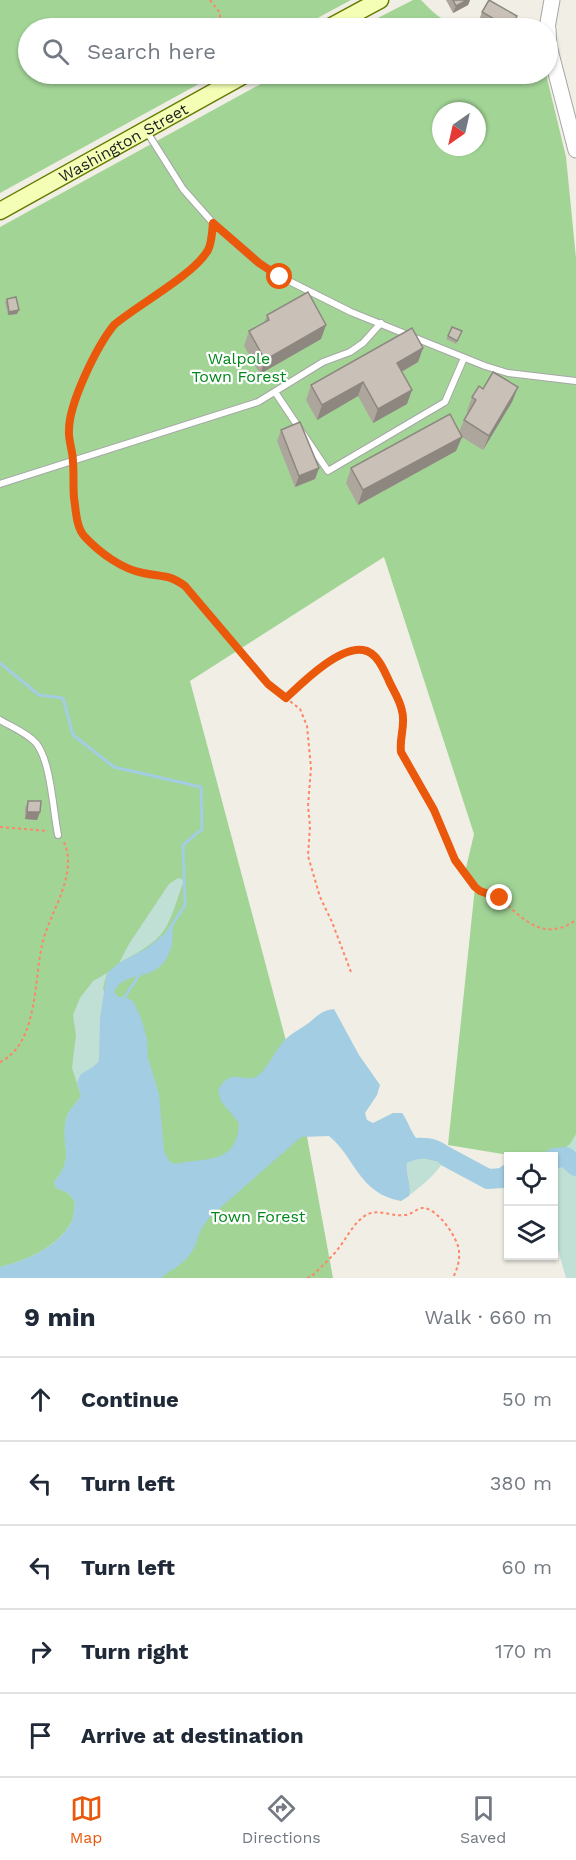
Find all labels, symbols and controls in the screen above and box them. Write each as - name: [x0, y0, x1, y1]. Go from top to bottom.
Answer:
- search box: [18, 18, 558, 84]
- icon: search: [39, 35, 72, 68]
- text: Search here: [87, 39, 216, 64]
- street label: Washington Street: [56, 99, 192, 186]
- north arrow: [432, 102, 486, 156]
- route start: [266, 263, 292, 289]
- park label: Walpole Town Forest: [191, 349, 287, 386]
- route end: [486, 884, 512, 910]
- map controls: [504, 1152, 558, 1260]
- button: locate: [504, 1152, 558, 1206]
- button: layers: [504, 1206, 558, 1260]
- park label: Town Forest: [210, 1207, 306, 1226]
- text: 9 min: [24, 1302, 96, 1332]
- text: Walk · 660 m: [424, 1305, 552, 1329]
- icon: ahead: [24, 1383, 57, 1416]
- text: Continue: [81, 1387, 179, 1412]
- text: 50 m: [502, 1387, 552, 1411]
- icon: left: [24, 1467, 57, 1500]
- text: Turn left: [81, 1471, 175, 1496]
- text: 380 m: [490, 1471, 552, 1495]
- icon: left: [24, 1551, 57, 1584]
- text: Turn left: [81, 1555, 175, 1580]
- text: 60 m: [502, 1555, 552, 1579]
- icon: right: [24, 1635, 57, 1668]
- text: Turn right: [81, 1639, 188, 1664]
- text: 170 m: [495, 1639, 552, 1663]
- icon: arrive: [24, 1719, 57, 1752]
- text: Arrive at destination: [81, 1723, 304, 1748]
- tab: Map: [70, 1792, 103, 1847]
- tab: Directions: [242, 1792, 321, 1847]
- tab: Saved: [460, 1792, 506, 1847]

